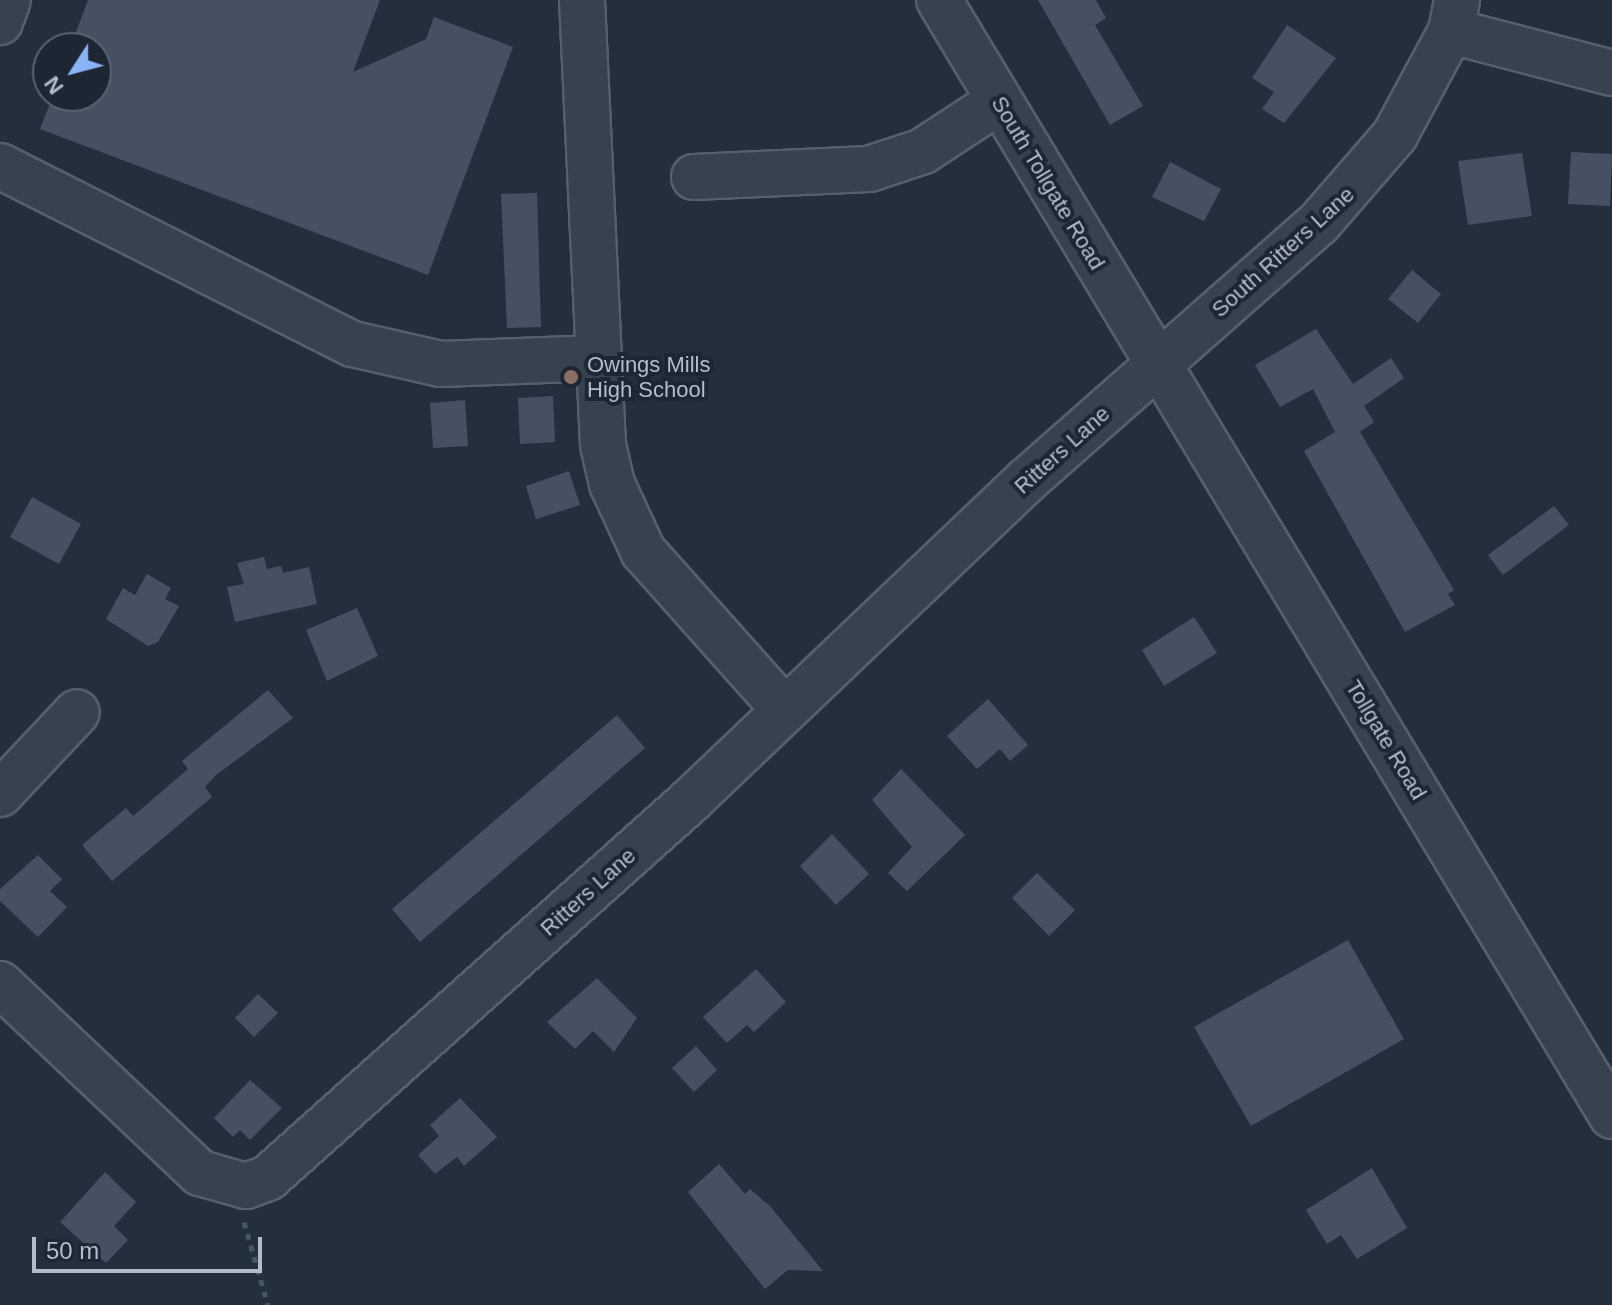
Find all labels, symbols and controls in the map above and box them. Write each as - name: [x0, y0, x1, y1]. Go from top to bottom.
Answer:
- north arrow: [32, 32, 112, 112]
- text: N: [39, 71, 69, 99]
- street label: South Tollgate Road: [986, 91, 1110, 275]
- street label: South Ritters Lane: [1206, 181, 1360, 323]
- place label: Owings Mills High School: [587, 351, 710, 402]
- marker: Owings Mills High School: [562, 368, 580, 386]
- street label: Ritters Lane: [1009, 401, 1115, 499]
- street label: Tollgate Road: [1340, 676, 1432, 804]
- street label: Ritters Lane: [535, 843, 641, 941]
- scale bar: [36, 1221, 266, 1271]
- text: 50 m: [46, 1237, 99, 1264]

